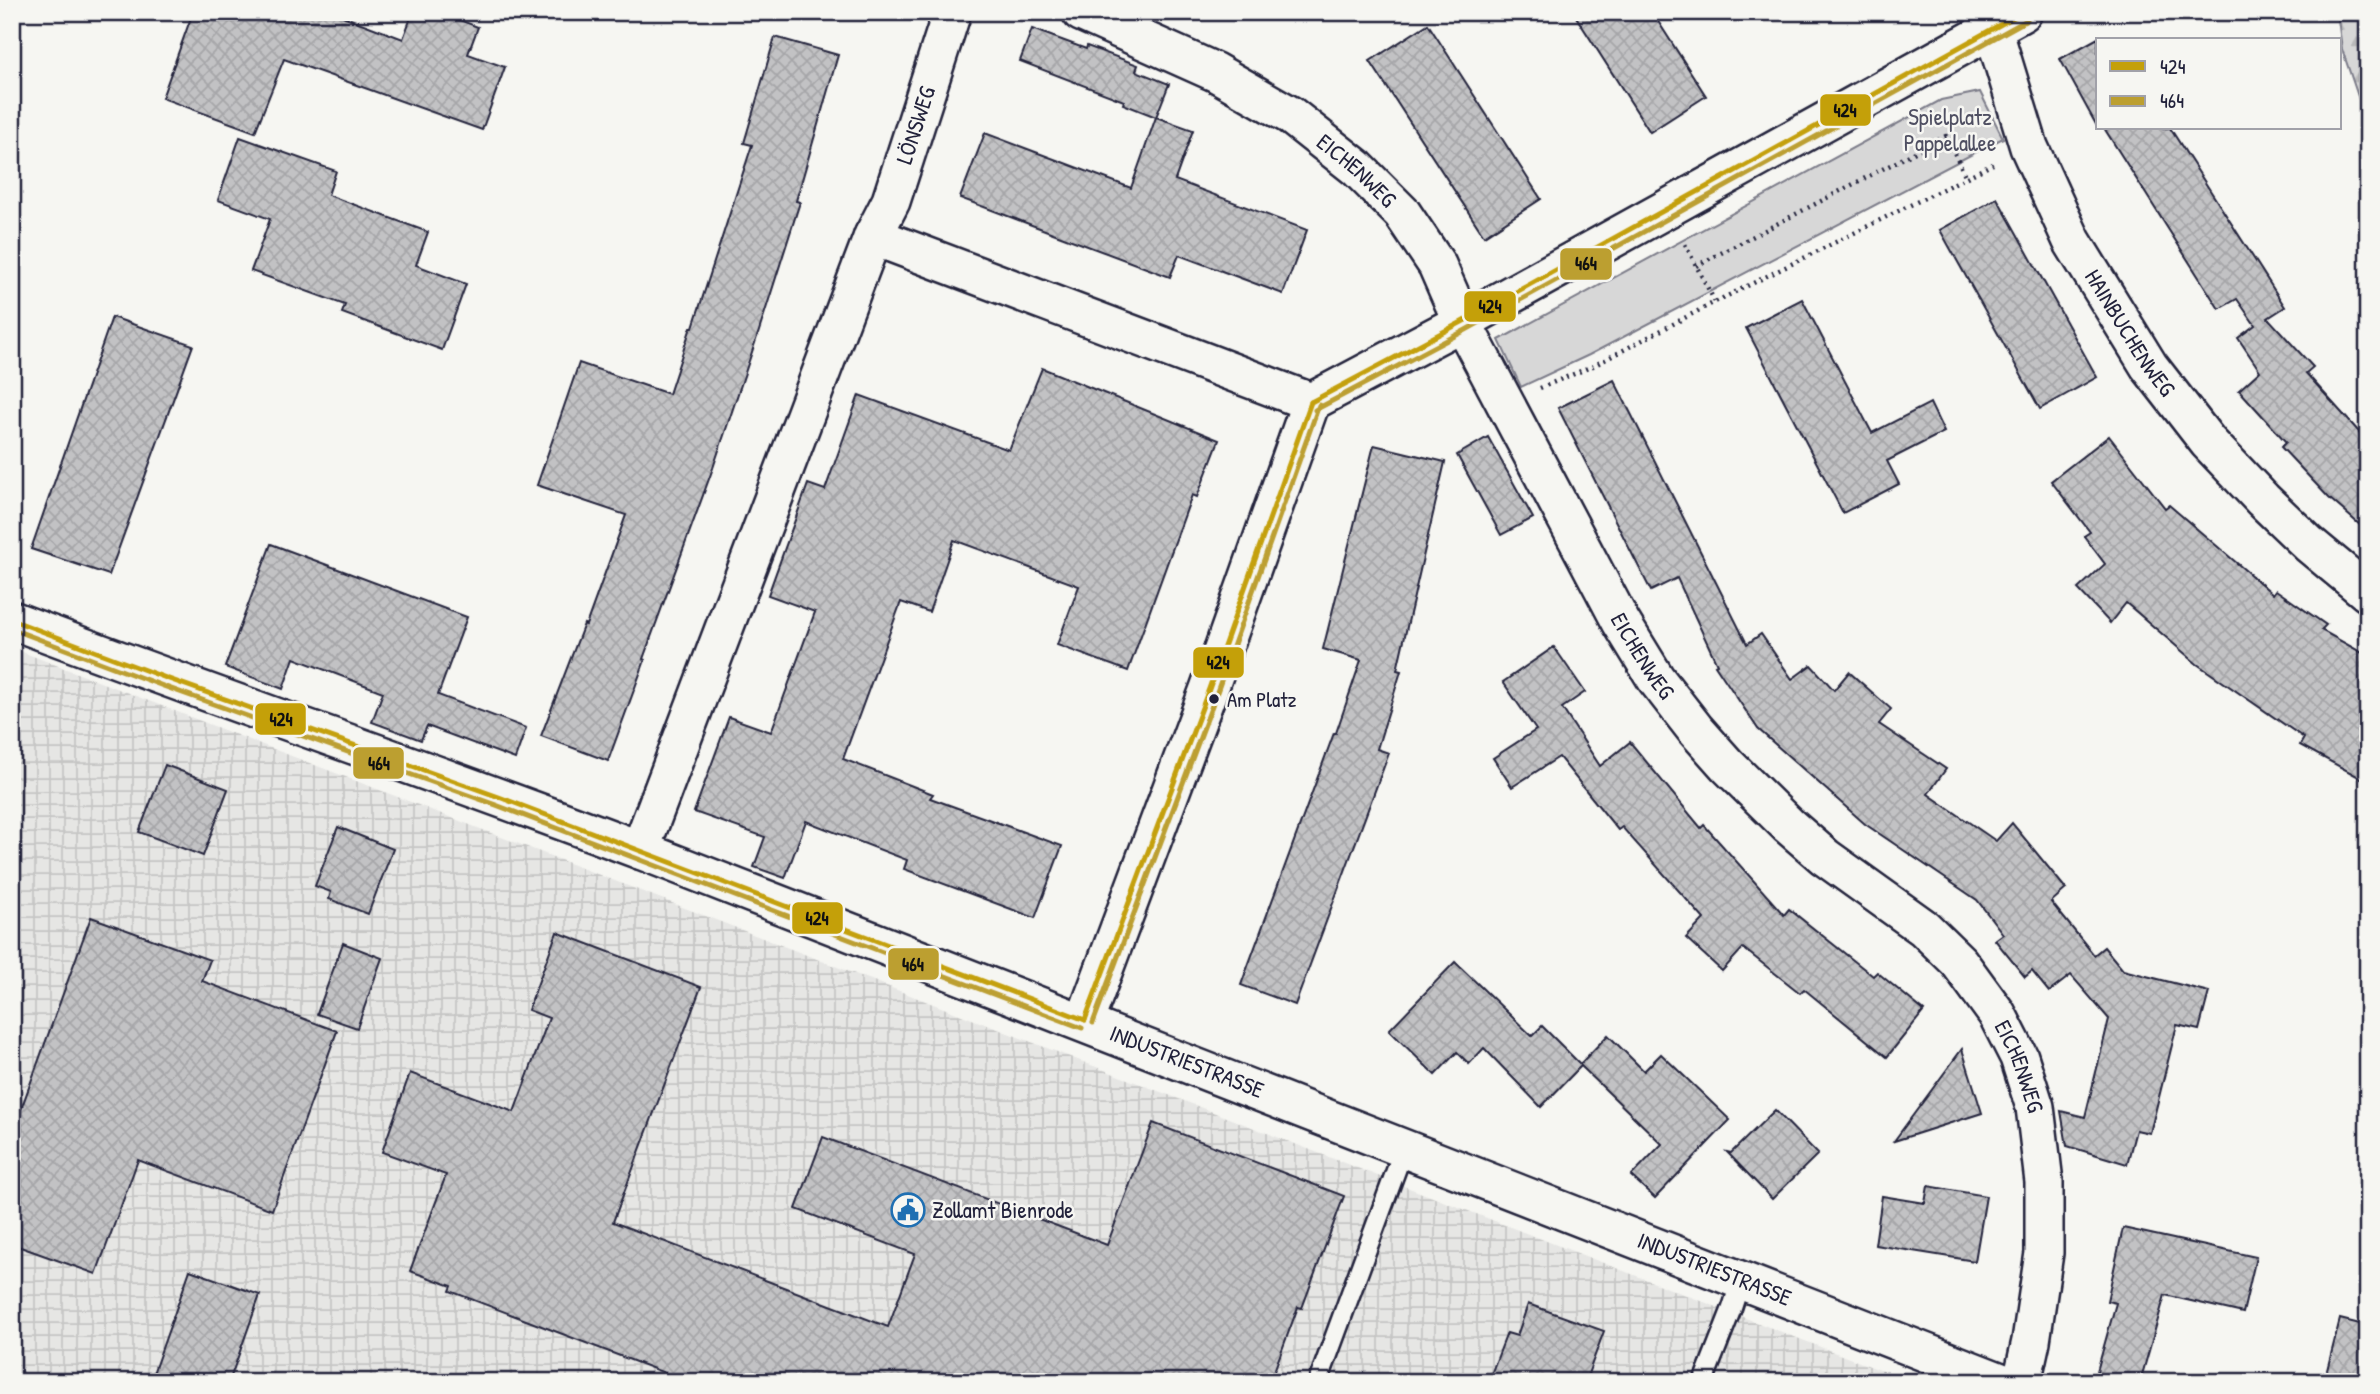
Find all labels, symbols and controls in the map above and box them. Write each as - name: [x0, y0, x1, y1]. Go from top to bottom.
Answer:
- legend: [2096, 38, 2342, 130]
- text: 424: [2160, 52, 2186, 81]
- street label: LÖNSWEG: [888, 82, 942, 168]
- text: 464: [2160, 86, 2184, 115]
- line badge: 424: [1819, 93, 1872, 127]
- text: 424: [1833, 97, 1857, 123]
- park label: Spielplatz Pappelallee: [1904, 101, 1996, 158]
- street label: EICHENWEG: [1311, 126, 1403, 214]
- line badge: 464: [1559, 247, 1613, 281]
- text: 464: [1575, 250, 1597, 276]
- street label: HAINBUCHENWEG: [2078, 263, 2183, 402]
- line badge: 424: [1463, 290, 1517, 323]
- text: 424: [1478, 293, 1502, 319]
- street label: EICHENWEG: [1604, 607, 1682, 705]
- line badge: 424: [1192, 646, 1245, 679]
- text: 424: [1206, 649, 1230, 675]
- place label: Am Platz: [1227, 685, 1297, 714]
- marker: Am Platz: [1207, 692, 1221, 706]
- line badge: 424: [254, 702, 307, 736]
- text: 424: [269, 706, 293, 732]
- line badge: 464: [352, 746, 405, 780]
- text: 464: [368, 750, 390, 776]
- line badge: 424: [791, 901, 844, 935]
- text: 424: [805, 905, 829, 931]
- line badge: 464: [887, 947, 940, 981]
- text: 464: [902, 951, 924, 977]
- street label: EICHENWEG: [1988, 1015, 2052, 1116]
- street label: INDUSTRIESTRASSE: [1105, 1017, 1268, 1105]
- public building icon: Zollamt Bienrode: [889, 1191, 927, 1229]
- place label: Zollamt Bienrode: [932, 1194, 1073, 1225]
- street label: INDUSTRIESTRASSE: [1633, 1224, 1796, 1313]

